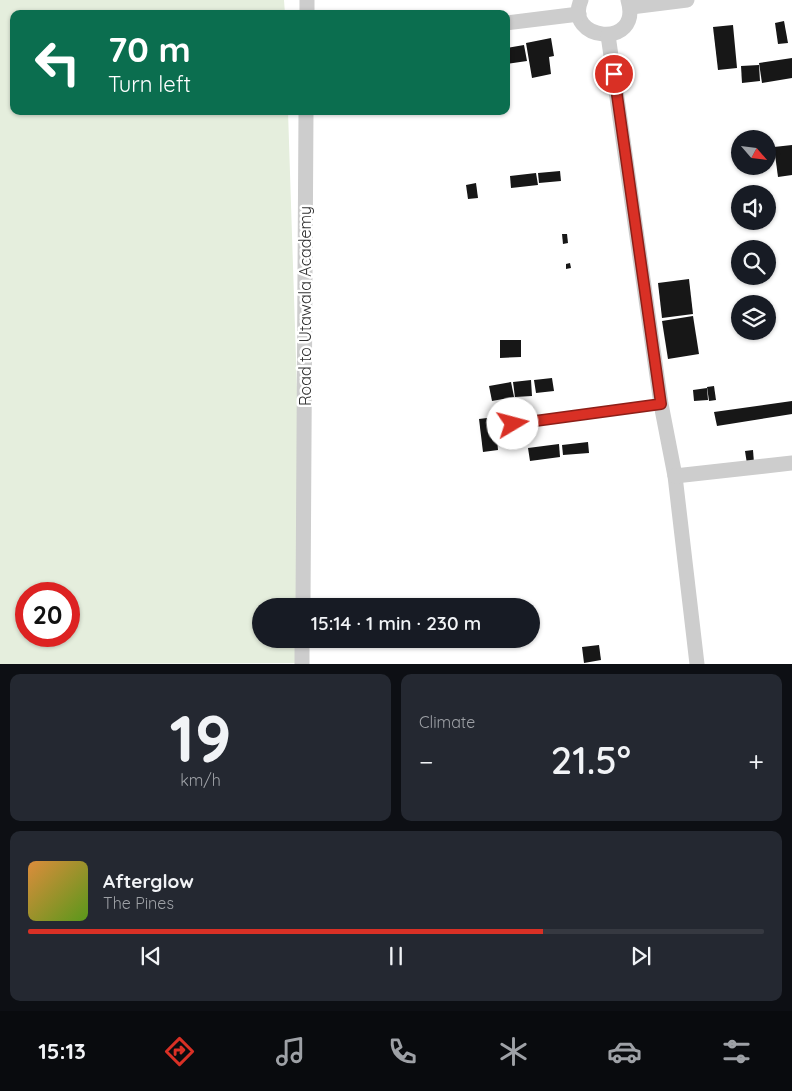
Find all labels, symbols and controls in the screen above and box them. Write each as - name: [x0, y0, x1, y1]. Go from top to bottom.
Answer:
- text: 70 m: [108, 27, 191, 71]
- icon: left: [25, 30, 90, 95]
- pin: [593, 53, 635, 95]
- icon: arrive: [600, 60, 628, 88]
- text: Turn left: [108, 70, 191, 98]
- north arrow: [731, 130, 776, 175]
- map controls: [731, 130, 776, 340]
- button: sound: [731, 185, 776, 230]
- street label: Road to Utawala Academy: [295, 206, 315, 406]
- button: search: [731, 240, 776, 285]
- button: layers: [731, 295, 776, 340]
- position arrow: [486, 397, 538, 449]
- speed limit sign: 20: [15, 582, 80, 647]
- text: 15:14 · 1 min · 230 m: [311, 611, 481, 635]
- text: 19: [169, 697, 232, 778]
- text: Climate: [419, 712, 475, 732]
- text: 21.5°: [551, 736, 631, 784]
- text: −: [419, 744, 434, 779]
- text: +: [748, 744, 764, 779]
- text: km/h: [180, 770, 221, 790]
- text: Afterglow: [103, 869, 194, 893]
- text: The Pines: [103, 893, 174, 913]
- icon: previous: [137, 942, 165, 970]
- icon: pause: [382, 942, 410, 970]
- icon: next: [627, 942, 655, 970]
- icon: directions: [162, 1034, 197, 1069]
- icon: music: [273, 1034, 308, 1069]
- icon: phone: [385, 1034, 420, 1069]
- icon: climate: [496, 1034, 531, 1069]
- icon: car: [607, 1034, 642, 1069]
- icon: filters: [719, 1034, 754, 1069]
- text: 15:13: [38, 1037, 86, 1065]

